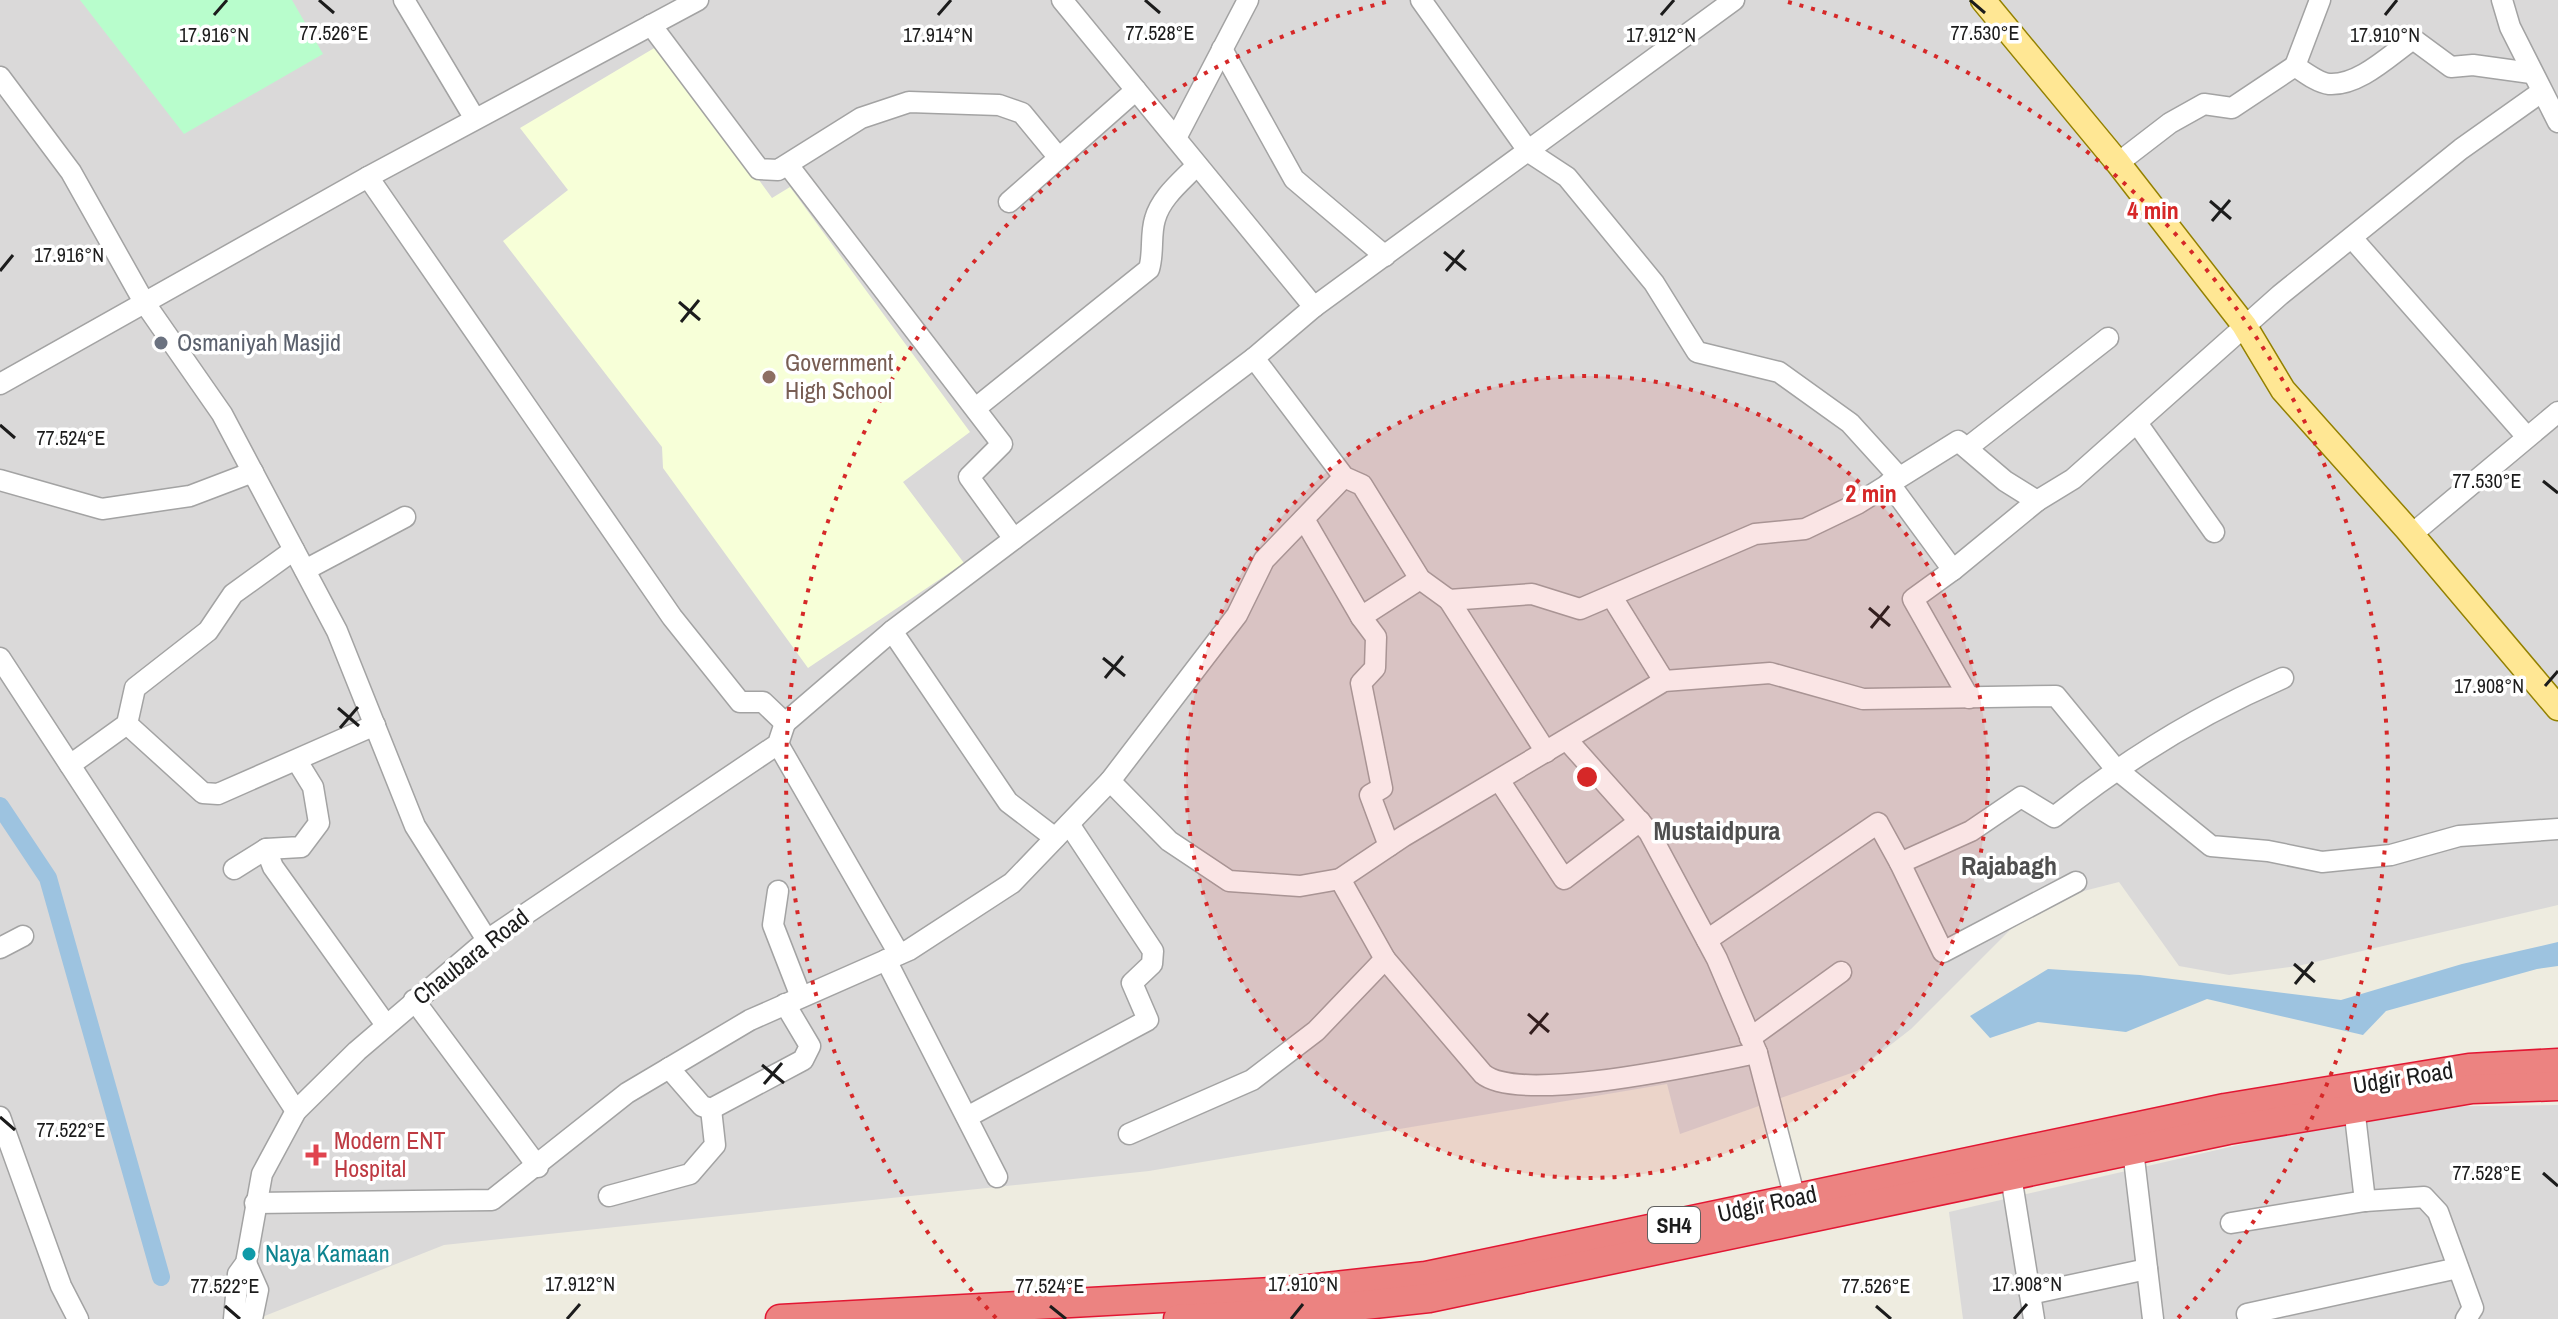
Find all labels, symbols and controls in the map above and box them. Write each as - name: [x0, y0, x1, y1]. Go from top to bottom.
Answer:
- text: 77.526°E: [299, 19, 369, 46]
- text: 77.528°E: [1125, 19, 1195, 46]
- text: 77.530°E: [1950, 19, 2020, 46]
- text: 17.916°N: [179, 21, 249, 48]
- text: 17.914°N: [903, 21, 973, 48]
- text: 17.912°N: [1626, 21, 1696, 48]
- text: 17.910°N: [2350, 21, 2420, 48]
- text: 4 min: [2127, 194, 2179, 226]
- text: 17.916°N: [34, 241, 104, 268]
- place label: Osmaniyah Masjid: [177, 326, 341, 358]
- marker: Osmaniyah Masjid: [152, 334, 170, 352]
- place label: Government High School: [785, 346, 894, 406]
- marker: Government High School: [760, 368, 778, 386]
- text: 77.524°E: [36, 424, 106, 451]
- text: 77.530°E: [2452, 467, 2522, 494]
- text: 2 min: [1845, 477, 1897, 509]
- text: 17.908°N: [2454, 672, 2524, 699]
- centre of rings: [1573, 763, 1601, 791]
- district label: Mustaidpura: [1654, 813, 1781, 848]
- district label: Rajabagh: [1961, 848, 2057, 883]
- street label: Chaubara Road: [406, 901, 535, 1012]
- street label: Udgir Road: [2351, 1053, 2455, 1101]
- text: 77.522°E: [36, 1116, 106, 1143]
- place label: Modern ENT Hospital: [334, 1124, 446, 1184]
- marker: Modern ENT Hospital: [305, 1144, 327, 1166]
- text: 77.528°E: [2452, 1159, 2522, 1186]
- street label: Udgir Road: [1714, 1177, 1819, 1229]
- road number: SH4: [1648, 1207, 1700, 1243]
- place label: Naya Kamaan: [265, 1237, 390, 1269]
- marker: Naya Kamaan: [240, 1245, 258, 1263]
- text: 17.912°N: [545, 1270, 615, 1297]
- text: 17.910°N: [1268, 1270, 1338, 1297]
- text: 17.908°N: [1992, 1270, 2062, 1297]
- text: 77.522°E: [190, 1272, 260, 1299]
- text: 77.524°E: [1015, 1272, 1085, 1299]
- text: 77.526°E: [1841, 1272, 1911, 1299]

